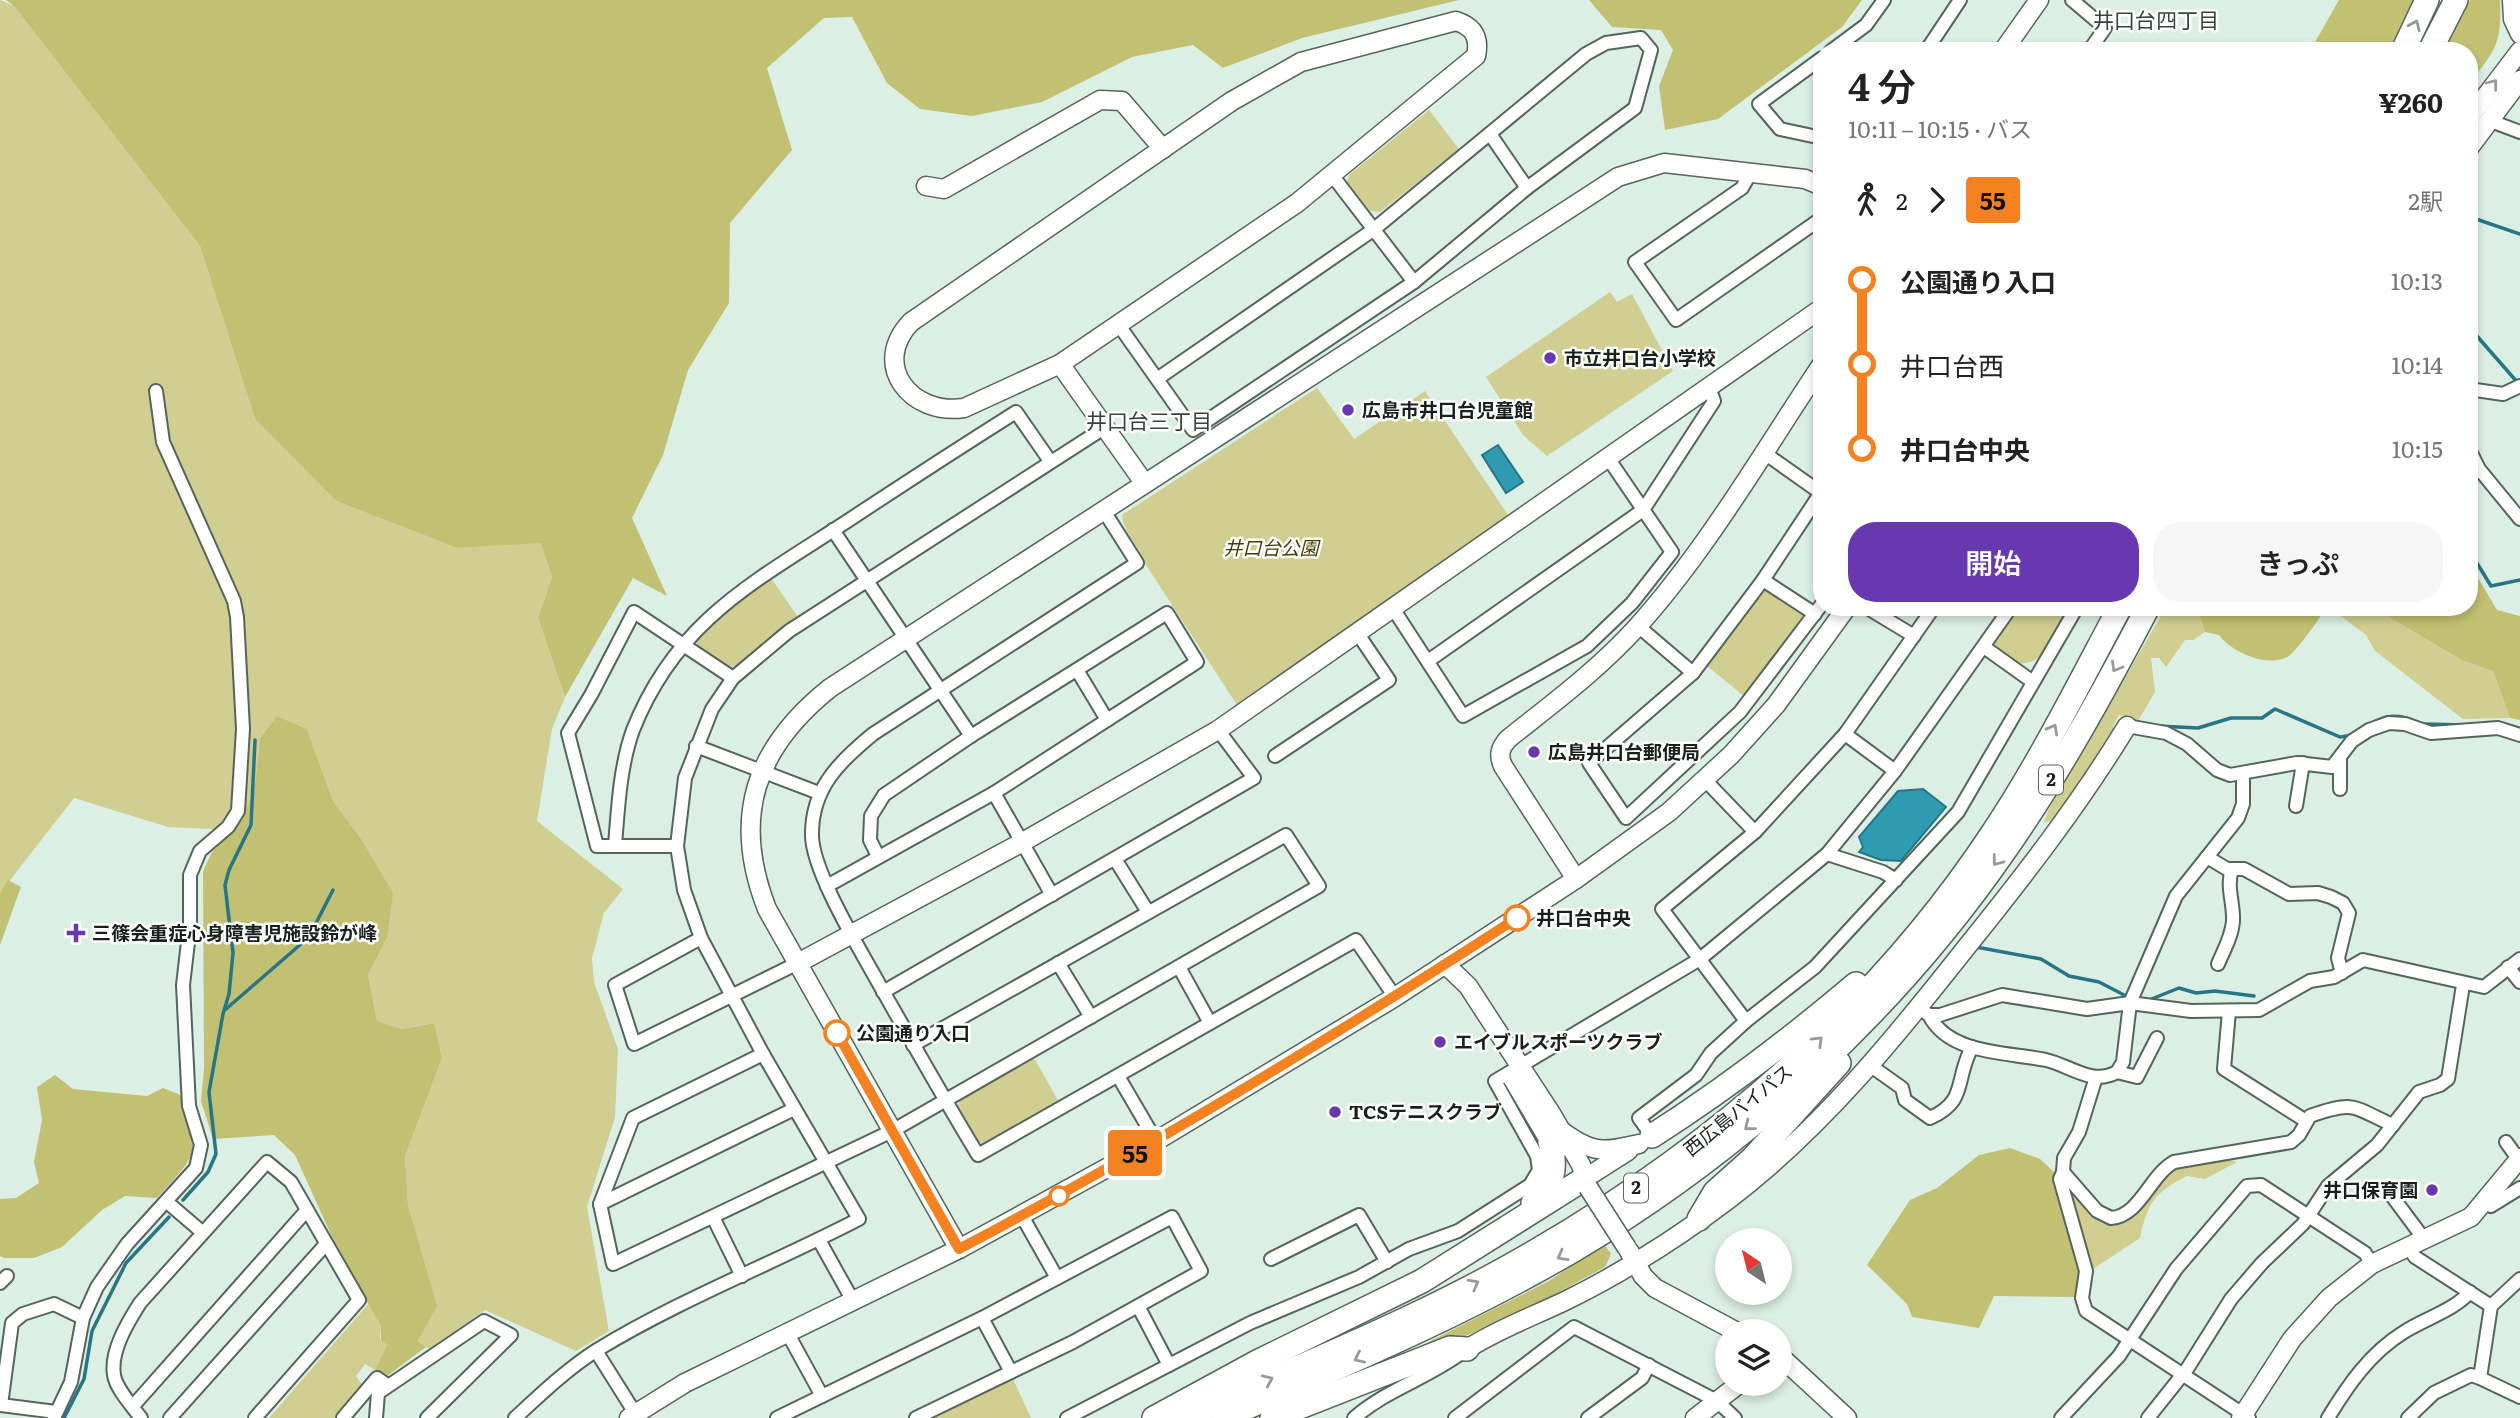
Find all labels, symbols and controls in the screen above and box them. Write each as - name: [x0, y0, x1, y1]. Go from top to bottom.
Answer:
- district label: 井口台四丁目: [2093, 3, 2219, 34]
- one-way arrow: [2407, 20, 2421, 33]
- text: 4 分: [1848, 56, 1916, 113]
- one-way arrow: [2485, 79, 2498, 92]
- text: ¥260: [2378, 82, 2443, 121]
- text: 10:11 – 10:15 · バス: [1848, 111, 2032, 145]
- icon: walk: [1848, 181, 1886, 219]
- icon: forward: [1918, 181, 1956, 219]
- text: 55: [1980, 182, 2006, 217]
- text: 2: [1896, 183, 1908, 217]
- text: 2駅: [2408, 183, 2443, 217]
- text: 公園通り入口: [1900, 261, 2056, 300]
- text: 10:13: [2391, 263, 2443, 297]
- place label: 市立井口台小学校: [1564, 343, 1716, 371]
- text: 井口台西: [1900, 345, 2004, 384]
- text: 10:14: [2392, 347, 2443, 381]
- marker: 市立井口台小学校: [1542, 350, 1558, 366]
- place label: 広島市井口台児童館: [1362, 395, 1533, 423]
- marker: 広島市井口台児童館: [1340, 402, 1356, 418]
- district label: 井口台三丁目: [1086, 404, 1212, 435]
- text: 井口台中央: [1900, 429, 2030, 468]
- text: 10:15: [2392, 431, 2443, 465]
- button: 開始: [1848, 522, 2139, 602]
- button: きっぷ: [2153, 522, 2443, 602]
- park label: 井口台公園: [1223, 533, 1321, 561]
- one-way arrow: [2111, 660, 2124, 673]
- one-way arrow: [2045, 724, 2058, 737]
- place label: 広島井口台郵便局: [1548, 737, 1700, 765]
- marker: 広島井口台郵便局: [1526, 744, 1542, 760]
- road number: 2: [2039, 766, 2063, 794]
- one-way arrow: [1993, 853, 2005, 866]
- place label: 井口台中央: [1536, 903, 1631, 931]
- marker: 井口台中央: [1504, 905, 1530, 931]
- place label: 三篠会重症心身障害児施設鈴が峰: [92, 918, 377, 946]
- marker: 三篠会重症心身障害児施設鈴が峰: [66, 923, 86, 943]
- place label: 公園通り入口: [856, 1018, 970, 1046]
- marker: 公園通り入口: [824, 1020, 850, 1046]
- place label: エイブルスポーツクラブ: [1454, 1027, 1663, 1055]
- marker: エイブルスポーツクラブ: [1432, 1034, 1448, 1050]
- one-way arrow: [1810, 1036, 1823, 1049]
- street label: 西広島バイパス: [1677, 1057, 1798, 1162]
- place label: TCSテニスクラブ: [1349, 1097, 1502, 1125]
- marker: TCSテニスクラブ: [1327, 1104, 1343, 1120]
- one-way arrow: [1744, 1118, 1757, 1130]
- line badge: 55: [1104, 1130, 1166, 1176]
- text: 55: [1122, 1135, 1148, 1170]
- road number: 2: [1624, 1174, 1648, 1203]
- place label: 井口保育園: [2323, 1175, 2418, 1203]
- marker: 井口保育園: [2424, 1182, 2440, 1198]
- unlabelled marker: [1049, 1186, 1069, 1206]
- north arrow: [1715, 1228, 1792, 1306]
- map controls: [1715, 1228, 1792, 1396]
- one-way arrow: [1557, 1248, 1570, 1261]
- one-way arrow: [1467, 1279, 1479, 1293]
- button: layers: [1715, 1319, 1792, 1396]
- one-way arrow: [1354, 1350, 1366, 1364]
- one-way arrow: [1260, 1374, 1273, 1388]

